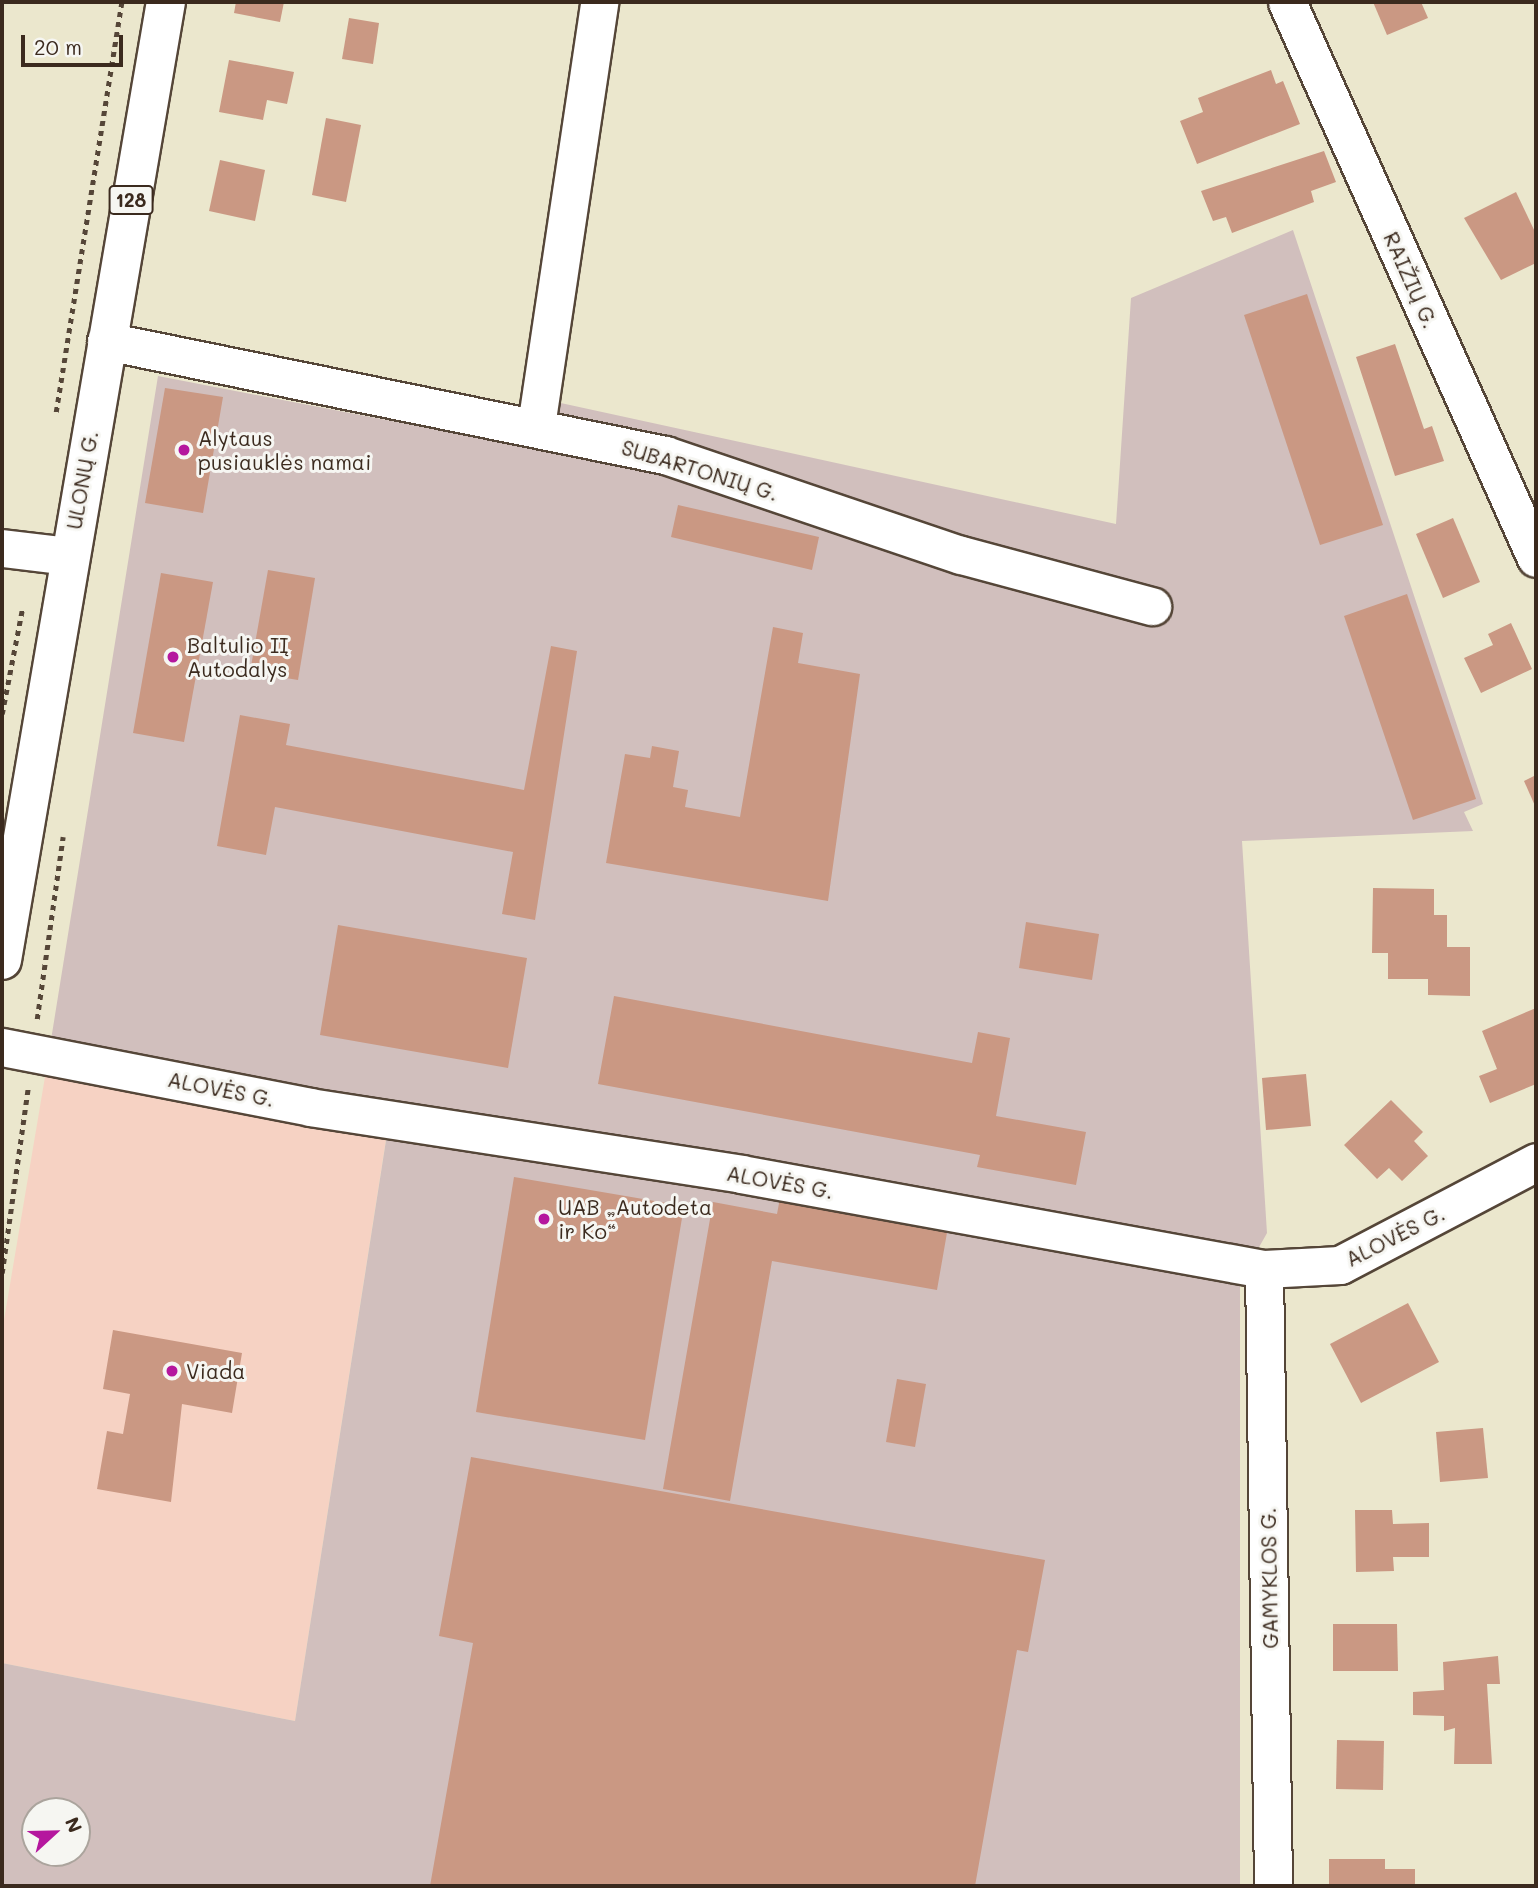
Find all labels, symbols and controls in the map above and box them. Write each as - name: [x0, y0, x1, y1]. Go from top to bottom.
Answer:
- scale bar: [24, 21, 126, 65]
- text: 20 m: [34, 33, 82, 60]
- road number: 128: [108, 184, 154, 216]
- street label: RAIŽIŲ G.: [1379, 228, 1443, 332]
- place label: Alytaus pusiauklės namai: [198, 425, 371, 475]
- street label: ULONŲ G.: [61, 429, 103, 531]
- street label: SUBARTONIŲ G.: [619, 434, 781, 506]
- marker: Alytaus pusiauklės namai: [176, 442, 192, 458]
- place label: Baltulio IĮ Autodalys: [187, 632, 288, 682]
- marker: Baltulio IĮ Autodalys: [165, 649, 181, 665]
- street label: ALOVĖS G.: [166, 1066, 276, 1112]
- street label: ALOVĖS G.: [725, 1160, 835, 1204]
- place label: UAB „Autodeta ir Ko“: [558, 1194, 712, 1244]
- street label: ALOVĖS G.: [1341, 1200, 1449, 1272]
- marker: UAB „Autodeta ir Ko“: [536, 1211, 552, 1227]
- place label: Viada: [186, 1358, 245, 1384]
- marker: Viada: [164, 1363, 180, 1379]
- street label: GAMYKLOS G.: [1255, 1507, 1283, 1649]
- north arrow: [21, 1797, 91, 1867]
- text: N: [60, 1813, 88, 1836]

